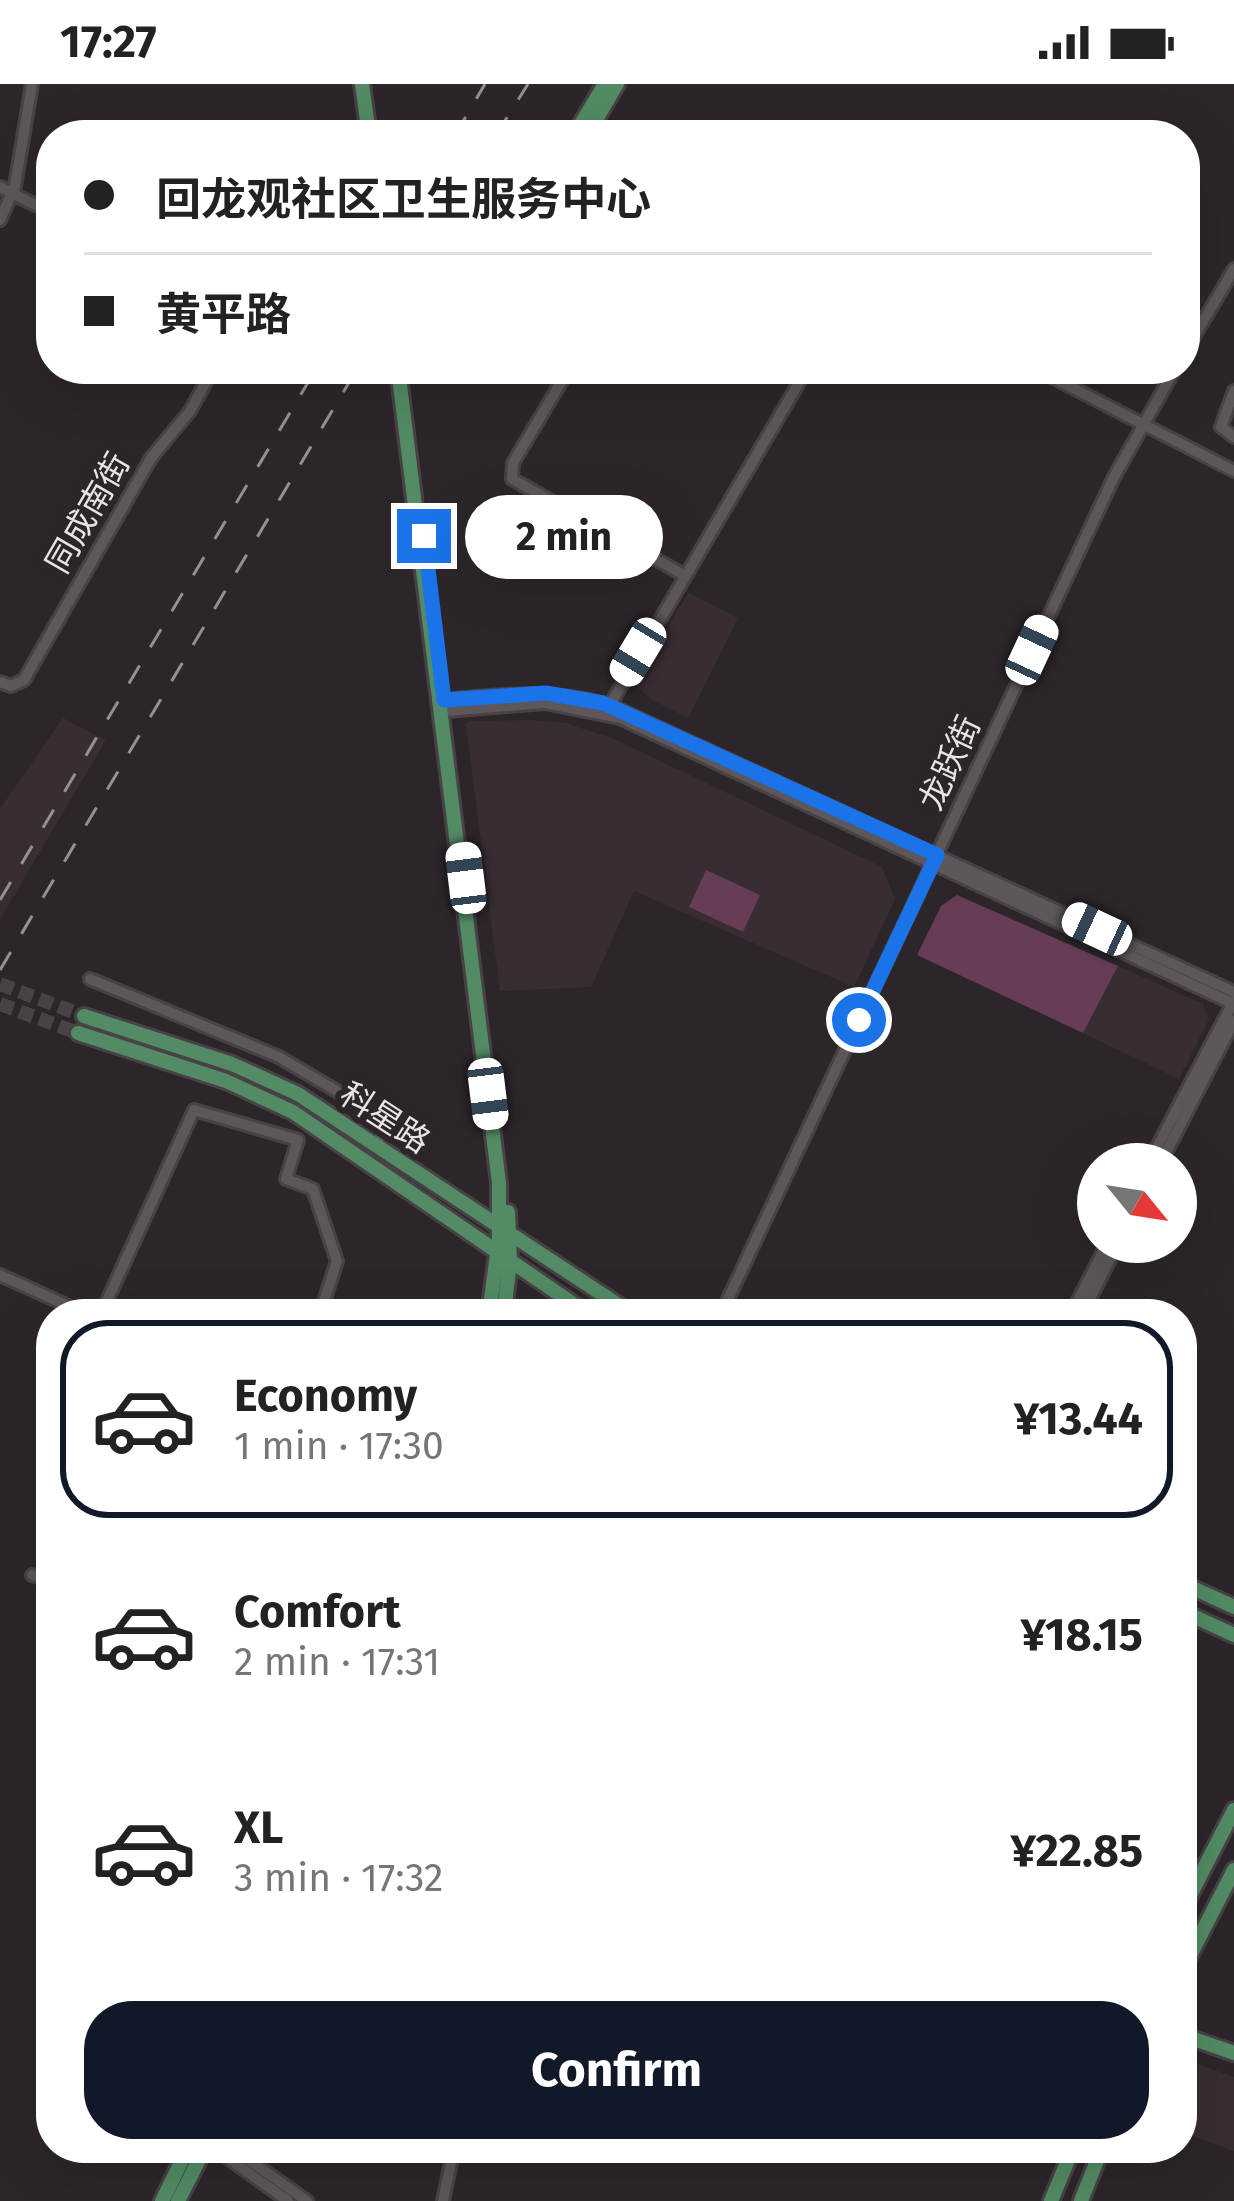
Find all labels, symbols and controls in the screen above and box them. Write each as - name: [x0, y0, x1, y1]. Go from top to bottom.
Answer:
- text: 17:27: [60, 15, 157, 69]
- text: 回龙观社区卫生服务中心: [156, 173, 651, 227]
- text: 黄平路: [156, 288, 291, 342]
- street label: 同成南街: [38, 446, 138, 580]
- callout: 2 min: [466, 494, 664, 578]
- route end: [397, 509, 451, 563]
- text: 2 min: [516, 514, 612, 560]
- car: [1000, 610, 1064, 690]
- car: [604, 612, 672, 692]
- street label: 龙跃街: [911, 710, 989, 816]
- car: [444, 840, 488, 916]
- car: [1057, 897, 1137, 961]
- route start: [832, 993, 886, 1047]
- car: [466, 1056, 510, 1132]
- street label: 科星路: [333, 1074, 437, 1162]
- north arrow: [1077, 1143, 1197, 1263]
- map controls: [1077, 1143, 1197, 1263]
- icon: car: [90, 1365, 198, 1473]
- text: Economy: [234, 1369, 417, 1423]
- text: ¥13.44: [1014, 1392, 1143, 1446]
- text: 1 min · 17:30: [234, 1423, 444, 1469]
- icon: car: [90, 1581, 198, 1689]
- text: Comfort: [234, 1585, 401, 1639]
- text: ¥18.15: [1020, 1608, 1143, 1662]
- text: 2 min · 17:31: [234, 1639, 440, 1685]
- icon: car: [90, 1797, 198, 1905]
- text: XL: [234, 1801, 283, 1855]
- text: ¥22.85: [1011, 1824, 1143, 1878]
- text: 3 min · 17:32: [234, 1855, 443, 1901]
- button: Confirm: [84, 2001, 1149, 2139]

